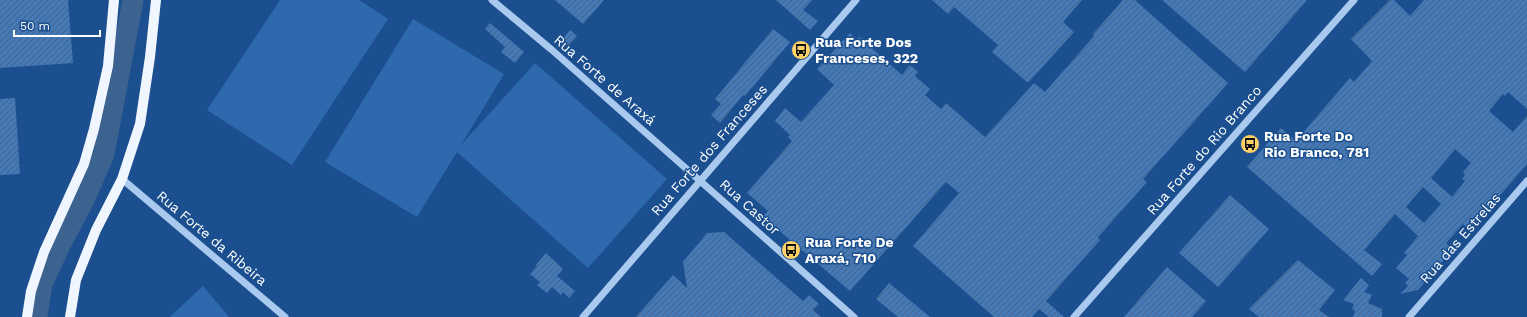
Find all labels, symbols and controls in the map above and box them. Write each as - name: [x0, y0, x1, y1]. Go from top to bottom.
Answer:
- scale bar: [14, 12, 100, 38]
- text: 50 m: [20, 19, 50, 33]
- street label: Rua Forte de Araxá: [551, 32, 659, 129]
- place label: Rua Forte Dos Franceses, 322: [815, 34, 918, 66]
- bus stop icon: Rua Forte Dos Franceses, 322: [790, 39, 812, 61]
- street label: Rua Forte dos Franceses: [648, 81, 770, 219]
- street label: Rua Forte do Rio Branco: [1144, 82, 1264, 218]
- place label: Rua Forte Do Rio Branco, 781: [1264, 128, 1369, 160]
- bus stop icon: Rua Forte Do Rio Branco, 781: [1239, 133, 1261, 155]
- street label: Rua Castor: [717, 176, 783, 238]
- street label: Rua Forte da Ribeira: [154, 187, 270, 289]
- street label: Rua das Estrelas: [1416, 190, 1504, 286]
- place label: Rua Forte De Araxá, 710: [805, 234, 894, 266]
- bus stop icon: Rua Forte De Araxá, 710: [780, 239, 802, 261]

